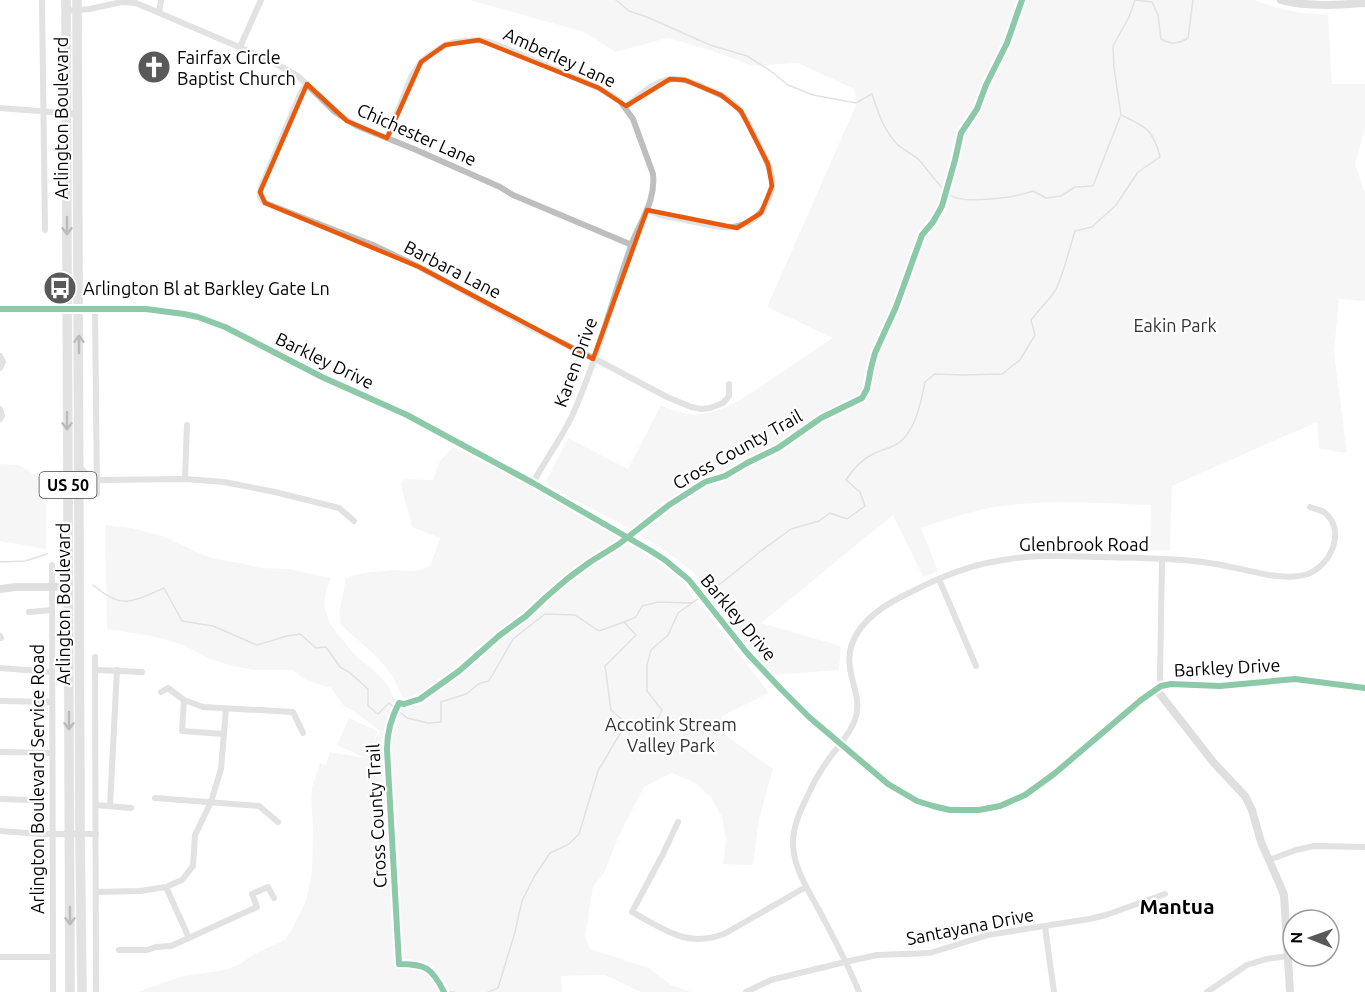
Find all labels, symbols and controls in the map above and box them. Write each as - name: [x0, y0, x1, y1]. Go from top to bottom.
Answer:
- street label: Amberley Lane: [501, 23, 619, 91]
- street label: Arlington Boulevard: [51, 37, 71, 199]
- place label: Fairfax Circle Baptist Church: [177, 47, 296, 88]
- church icon: Fairfax Circle Baptist Church: [136, 49, 172, 85]
- street label: Chichester Lane: [354, 99, 480, 169]
- one-way arrow: [61, 216, 72, 236]
- street label: Barbara Lane: [401, 236, 505, 302]
- bus stop icon: Arlington Bl at Barkley Gate Ln: [42, 270, 78, 306]
- place label: Arlington Bl at Barkley Gate Ln: [83, 278, 330, 298]
- street label: Karen Drive: [550, 314, 600, 410]
- park label: Eakin Park: [1134, 315, 1216, 335]
- street label: Barkley Drive: [273, 328, 377, 392]
- one-way arrow: [73, 335, 85, 355]
- street label: Cross County Trail: [669, 405, 805, 493]
- one-way arrow: [61, 411, 73, 431]
- road number: US 50: [40, 472, 97, 498]
- street label: Arlington Boulevard: [53, 523, 73, 685]
- street label: Glenbrook Road: [1019, 534, 1149, 554]
- street label: Barkley Drive: [697, 570, 781, 664]
- street label: Arlington Boulevard Service Road: [27, 644, 47, 914]
- street label: Barkley Drive: [1173, 654, 1281, 680]
- one-way arrow: [63, 711, 75, 731]
- park label: Accotink Stream Valley Park: [605, 714, 737, 755]
- street label: Cross County Trail: [362, 743, 390, 889]
- district label: Mantua: [1139, 894, 1215, 918]
- street label: Santayana Drive: [905, 904, 1035, 948]
- one-way arrow: [64, 906, 75, 926]
- north arrow: [1281, 908, 1341, 968]
- text: N: [1287, 932, 1305, 944]

